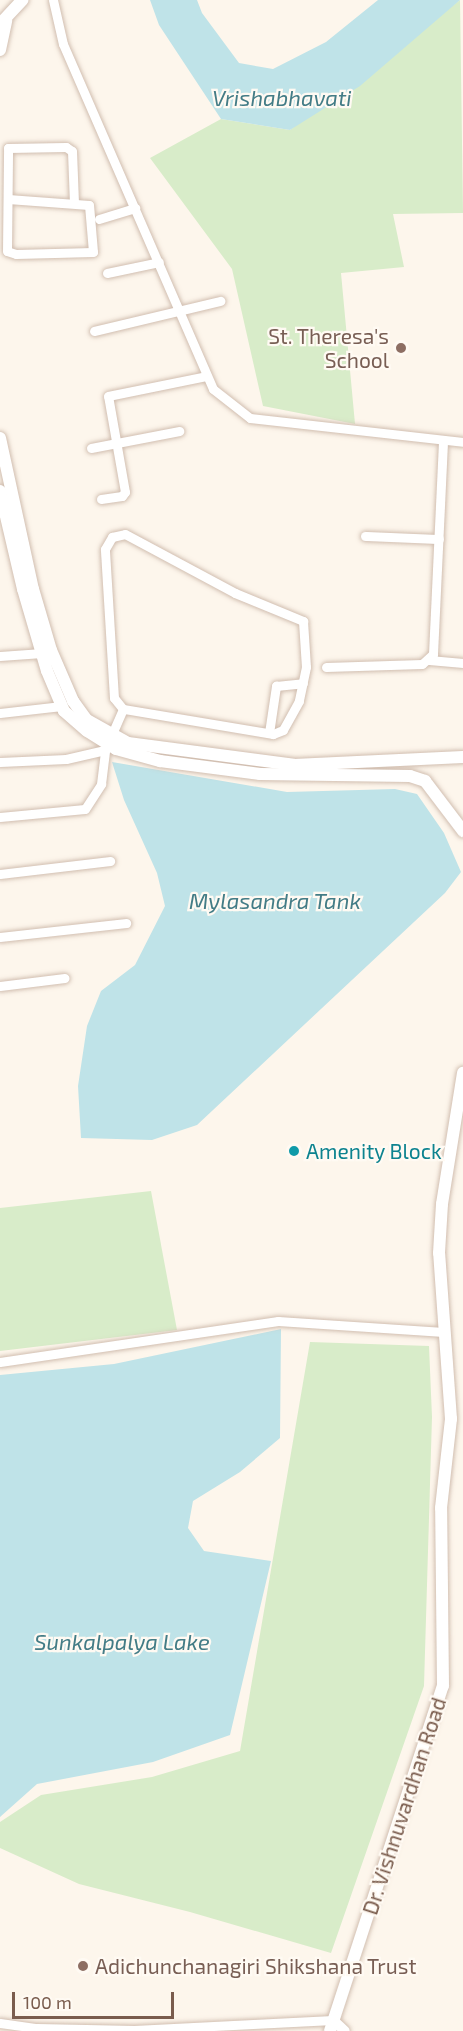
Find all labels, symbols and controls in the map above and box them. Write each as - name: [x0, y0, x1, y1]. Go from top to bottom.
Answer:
- water label: Vrishabhavati: [212, 85, 352, 111]
- place label: St. Theresa's School: [268, 323, 389, 373]
- marker: St. Theresa's School: [394, 341, 408, 355]
- water label: Mylasandra Tank: [189, 888, 361, 914]
- place label: Amenity Block: [306, 1138, 442, 1164]
- marker: Amenity Block: [287, 1144, 301, 1158]
- water label: Sunkalpalya Lake: [34, 1629, 210, 1655]
- street label: Dr. Vishnuvardhan Road: [357, 1694, 451, 1918]
- place label: Adichunchanagiri Shikshana Trust: [95, 1953, 417, 1979]
- marker: Adichunchanagiri Shikshana Trust: [76, 1959, 90, 1973]
- scale bar: [15, 1980, 177, 2018]
- text: 100 m: [23, 1991, 72, 2013]

